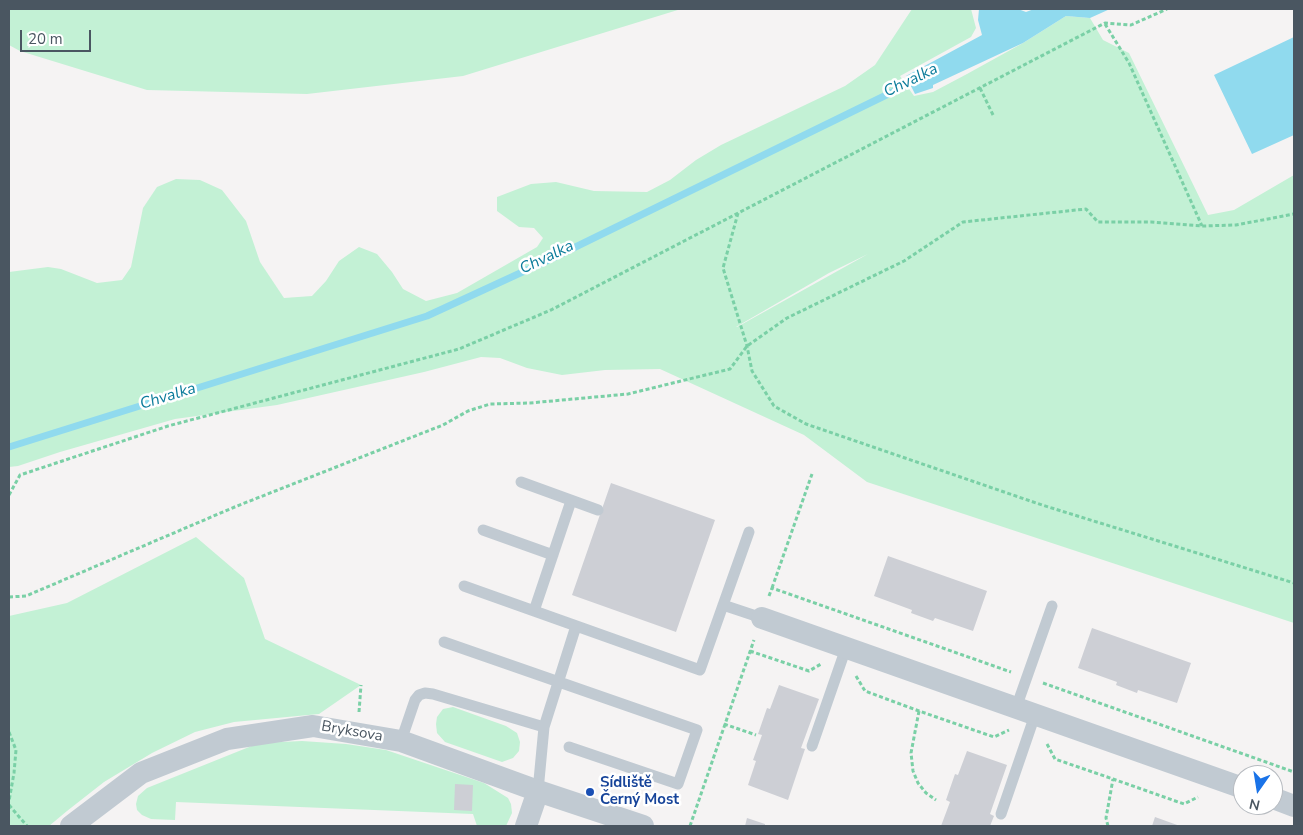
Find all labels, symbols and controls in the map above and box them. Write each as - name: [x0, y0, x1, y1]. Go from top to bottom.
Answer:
- scale bar: [22, 20, 94, 52]
- text: 20 m: [28, 29, 63, 49]
- water label: Chvalka: [881, 60, 941, 102]
- water label: Chvalka: [517, 237, 577, 279]
- water label: Chvalka: [138, 379, 198, 415]
- street label: Bryksova: [320, 718, 384, 746]
- north arrow: [1233, 765, 1283, 815]
- place label: Sídliště Černý Most: [600, 774, 679, 809]
- marker: Sídliště Černý Most: [584, 786, 596, 798]
- text: N: [1248, 794, 1262, 815]

